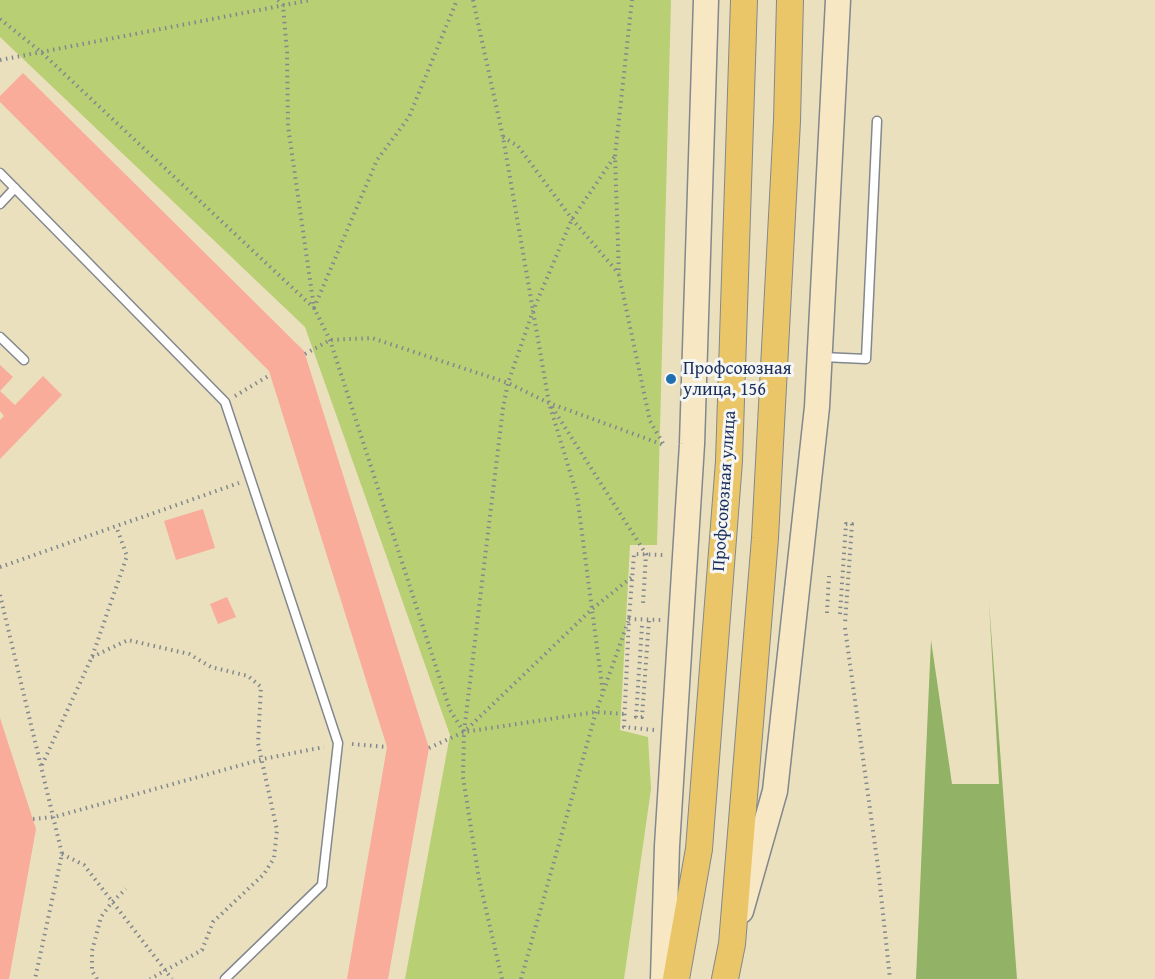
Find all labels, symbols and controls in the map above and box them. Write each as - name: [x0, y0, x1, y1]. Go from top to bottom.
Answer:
- place label: Профсоюзная улица, 156: [683, 358, 792, 400]
- marker: Профсоюзная улица, 156: [664, 372, 678, 386]
- street label: Профсоюзная улица: [709, 410, 741, 572]

